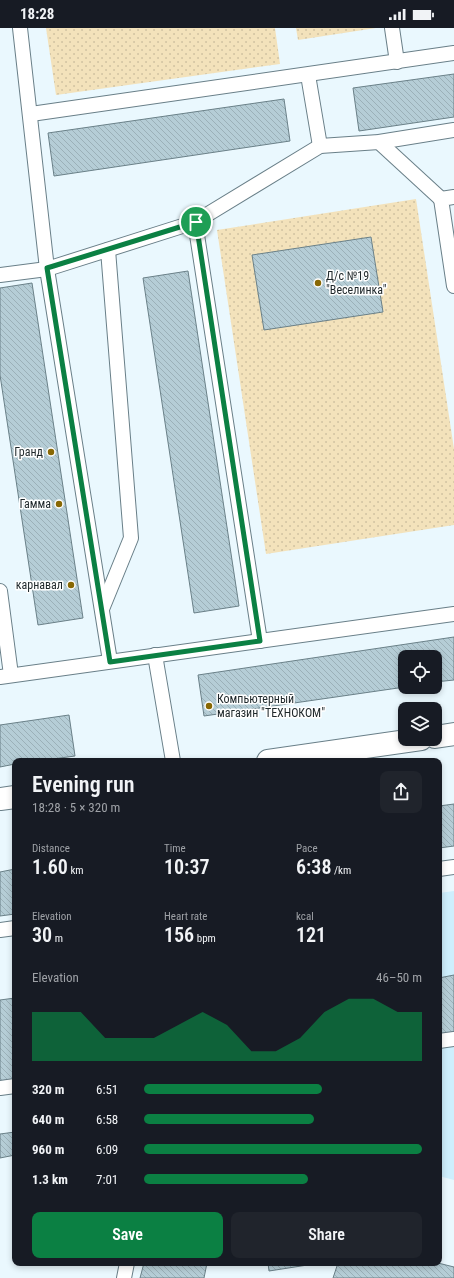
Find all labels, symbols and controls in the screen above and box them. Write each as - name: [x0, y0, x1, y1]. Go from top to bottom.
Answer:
- text: 18:28: [20, 5, 54, 23]
- pin: [179, 205, 213, 239]
- icon: arrive: [185, 211, 207, 233]
- place label: Д/с №19 "Веселинка": [326, 269, 387, 297]
- marker: Д/с №19 "Веселинка": [313, 278, 323, 288]
- place label: Гранд: [14, 445, 44, 459]
- marker: Гранд: [46, 447, 56, 457]
- place label: Гамма: [19, 497, 51, 511]
- marker: Гамма: [54, 499, 64, 509]
- place label: карнавал: [16, 578, 63, 592]
- marker: карнавал: [66, 580, 76, 590]
- map controls: [398, 650, 442, 746]
- button: locate: [398, 650, 442, 694]
- place label: Компьютерный магазин "ТЕХНОКОМ": [217, 692, 325, 720]
- marker: Компьютерный магазин "ТЕХНОКОМ": [204, 701, 214, 711]
- button: layers: [398, 702, 442, 746]
- button: share: [380, 771, 422, 813]
- text: Evening run: [32, 772, 134, 797]
- text: 18:28 · 5 × 320 m: [32, 800, 120, 815]
- text: Distance: [32, 842, 70, 855]
- text: Time: [164, 842, 186, 855]
- text: Pace: [296, 842, 318, 855]
- text: 1.60: [32, 855, 68, 879]
- text: 10:37: [164, 855, 210, 879]
- text: 6:38: [296, 855, 331, 879]
- text: km: [68, 864, 84, 877]
- text: /km: [331, 864, 351, 877]
- text: Elevation: [32, 910, 72, 923]
- text: Heart rate: [164, 910, 207, 923]
- text: kcal: [296, 910, 314, 923]
- text: 30: [32, 923, 52, 947]
- text: 156: [164, 923, 194, 947]
- text: 121: [296, 923, 326, 947]
- text: m: [52, 932, 63, 945]
- text: bpm: [194, 932, 216, 945]
- text: Elevation: [32, 970, 79, 985]
- text: 46–50 m: [376, 970, 422, 985]
- text: 320 m: [32, 1082, 64, 1097]
- text: 6:51: [96, 1082, 118, 1097]
- text: 640 m: [32, 1112, 64, 1127]
- text: 6:58: [96, 1112, 118, 1127]
- text: 960 m: [32, 1142, 64, 1157]
- text: 6:09: [96, 1142, 118, 1157]
- text: 1.3 km: [32, 1172, 68, 1187]
- text: 7:01: [96, 1172, 118, 1187]
- button: Save: [32, 1212, 223, 1258]
- button: Share: [231, 1212, 422, 1258]

